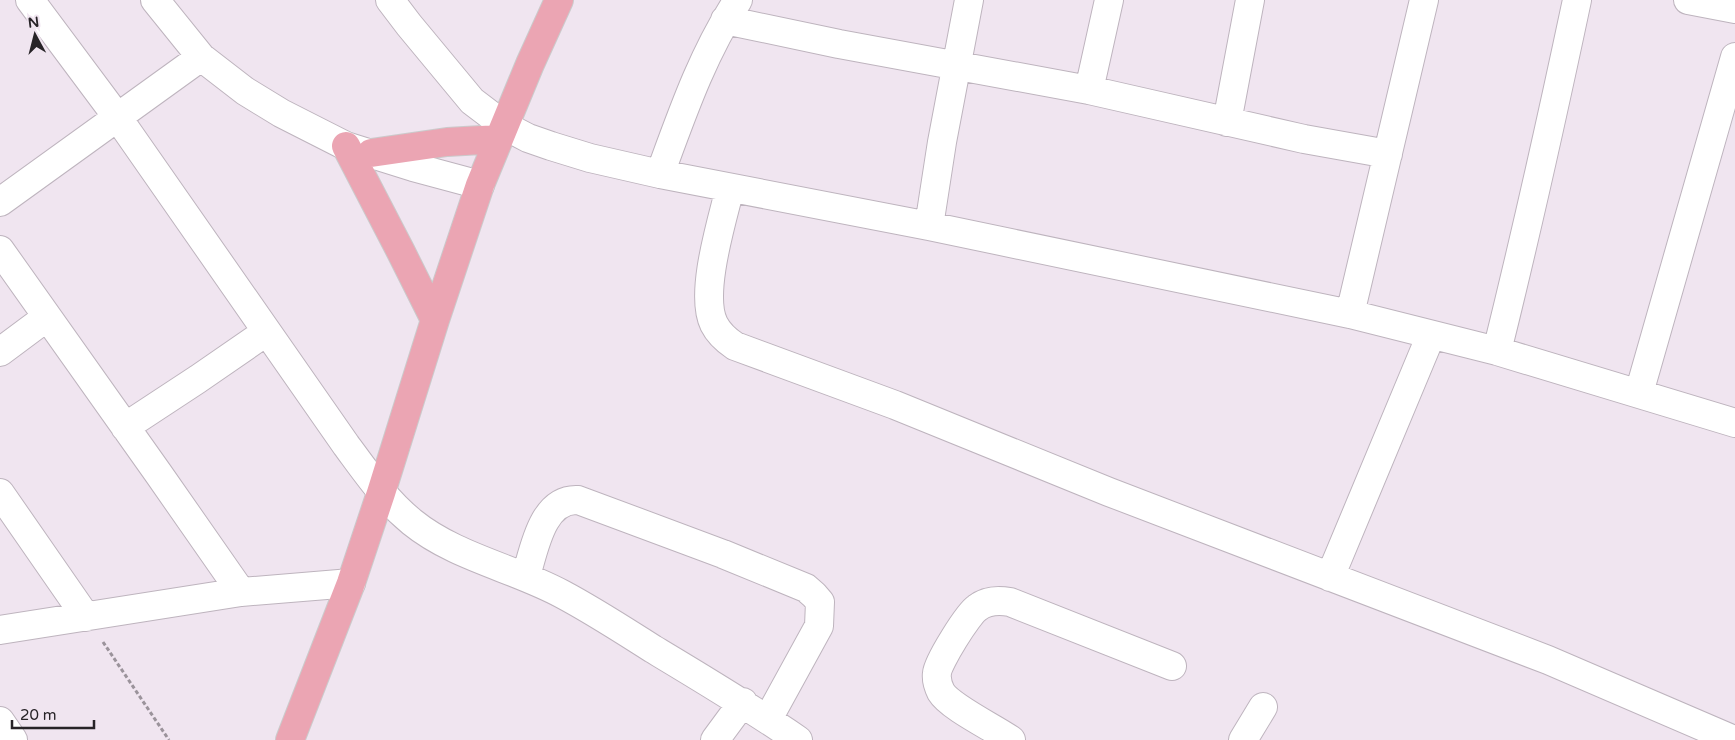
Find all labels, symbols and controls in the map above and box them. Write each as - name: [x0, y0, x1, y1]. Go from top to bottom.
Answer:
- north arrow: [10, 10, 60, 60]
- text: N: [27, 13, 40, 32]
- scale bar: [12, 698, 95, 730]
- text: 20 m: [20, 706, 57, 724]

